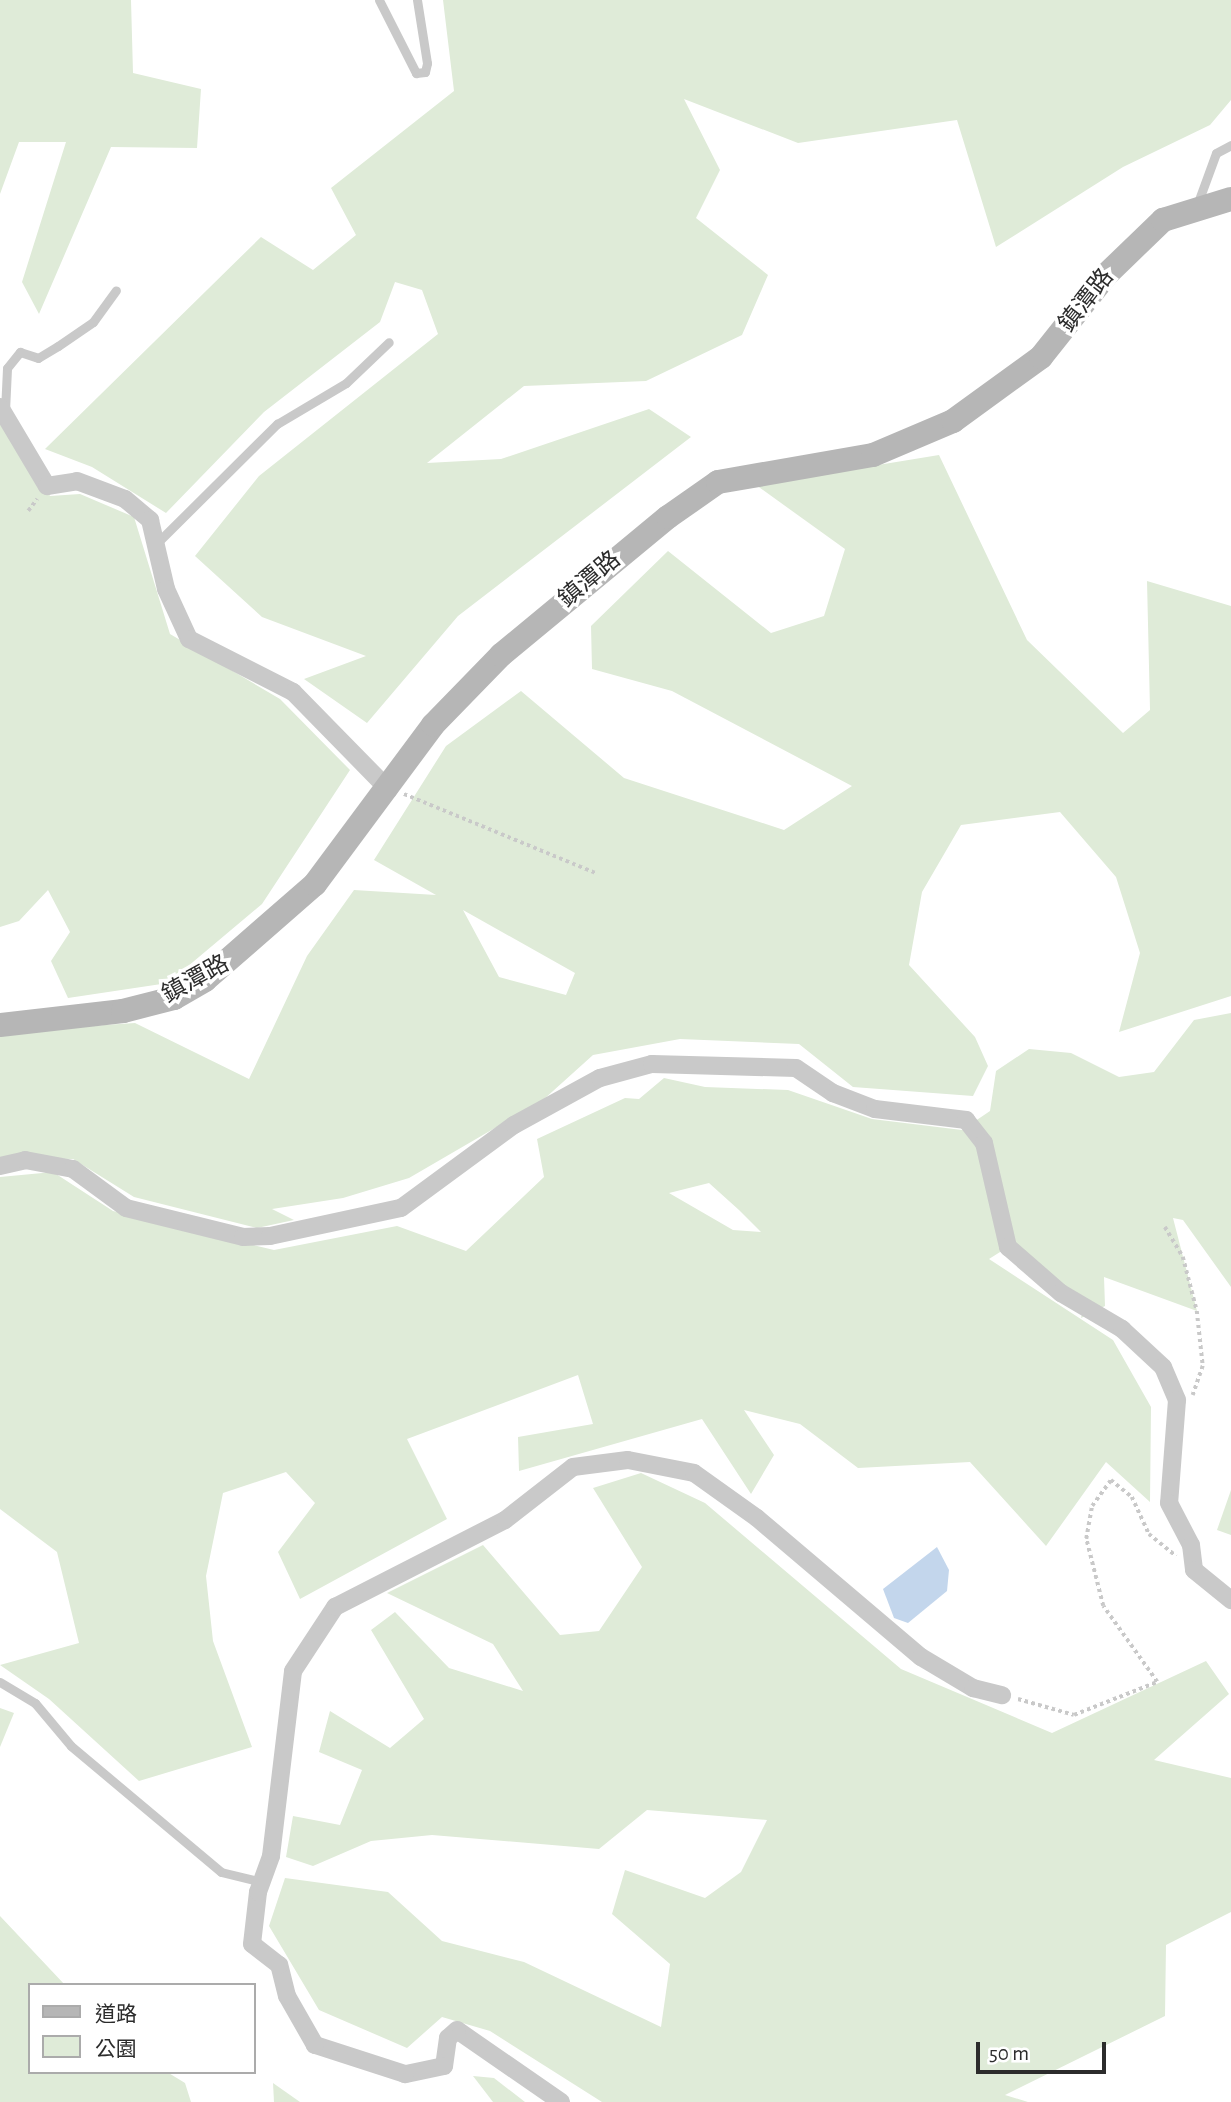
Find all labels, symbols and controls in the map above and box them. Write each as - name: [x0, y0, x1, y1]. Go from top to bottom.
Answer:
- street label: 鎮潭路: [1053, 264, 1121, 338]
- street label: 鎮潭路: [553, 546, 627, 614]
- street label: 鎮潭路: [158, 950, 234, 1010]
- legend: [28, 1983, 256, 2074]
- text: 道路: [95, 2004, 137, 2025]
- scale bar: [979, 2028, 1108, 2072]
- text: 公園: [95, 2039, 137, 2060]
- text: 50 m: [989, 2043, 1029, 2064]

